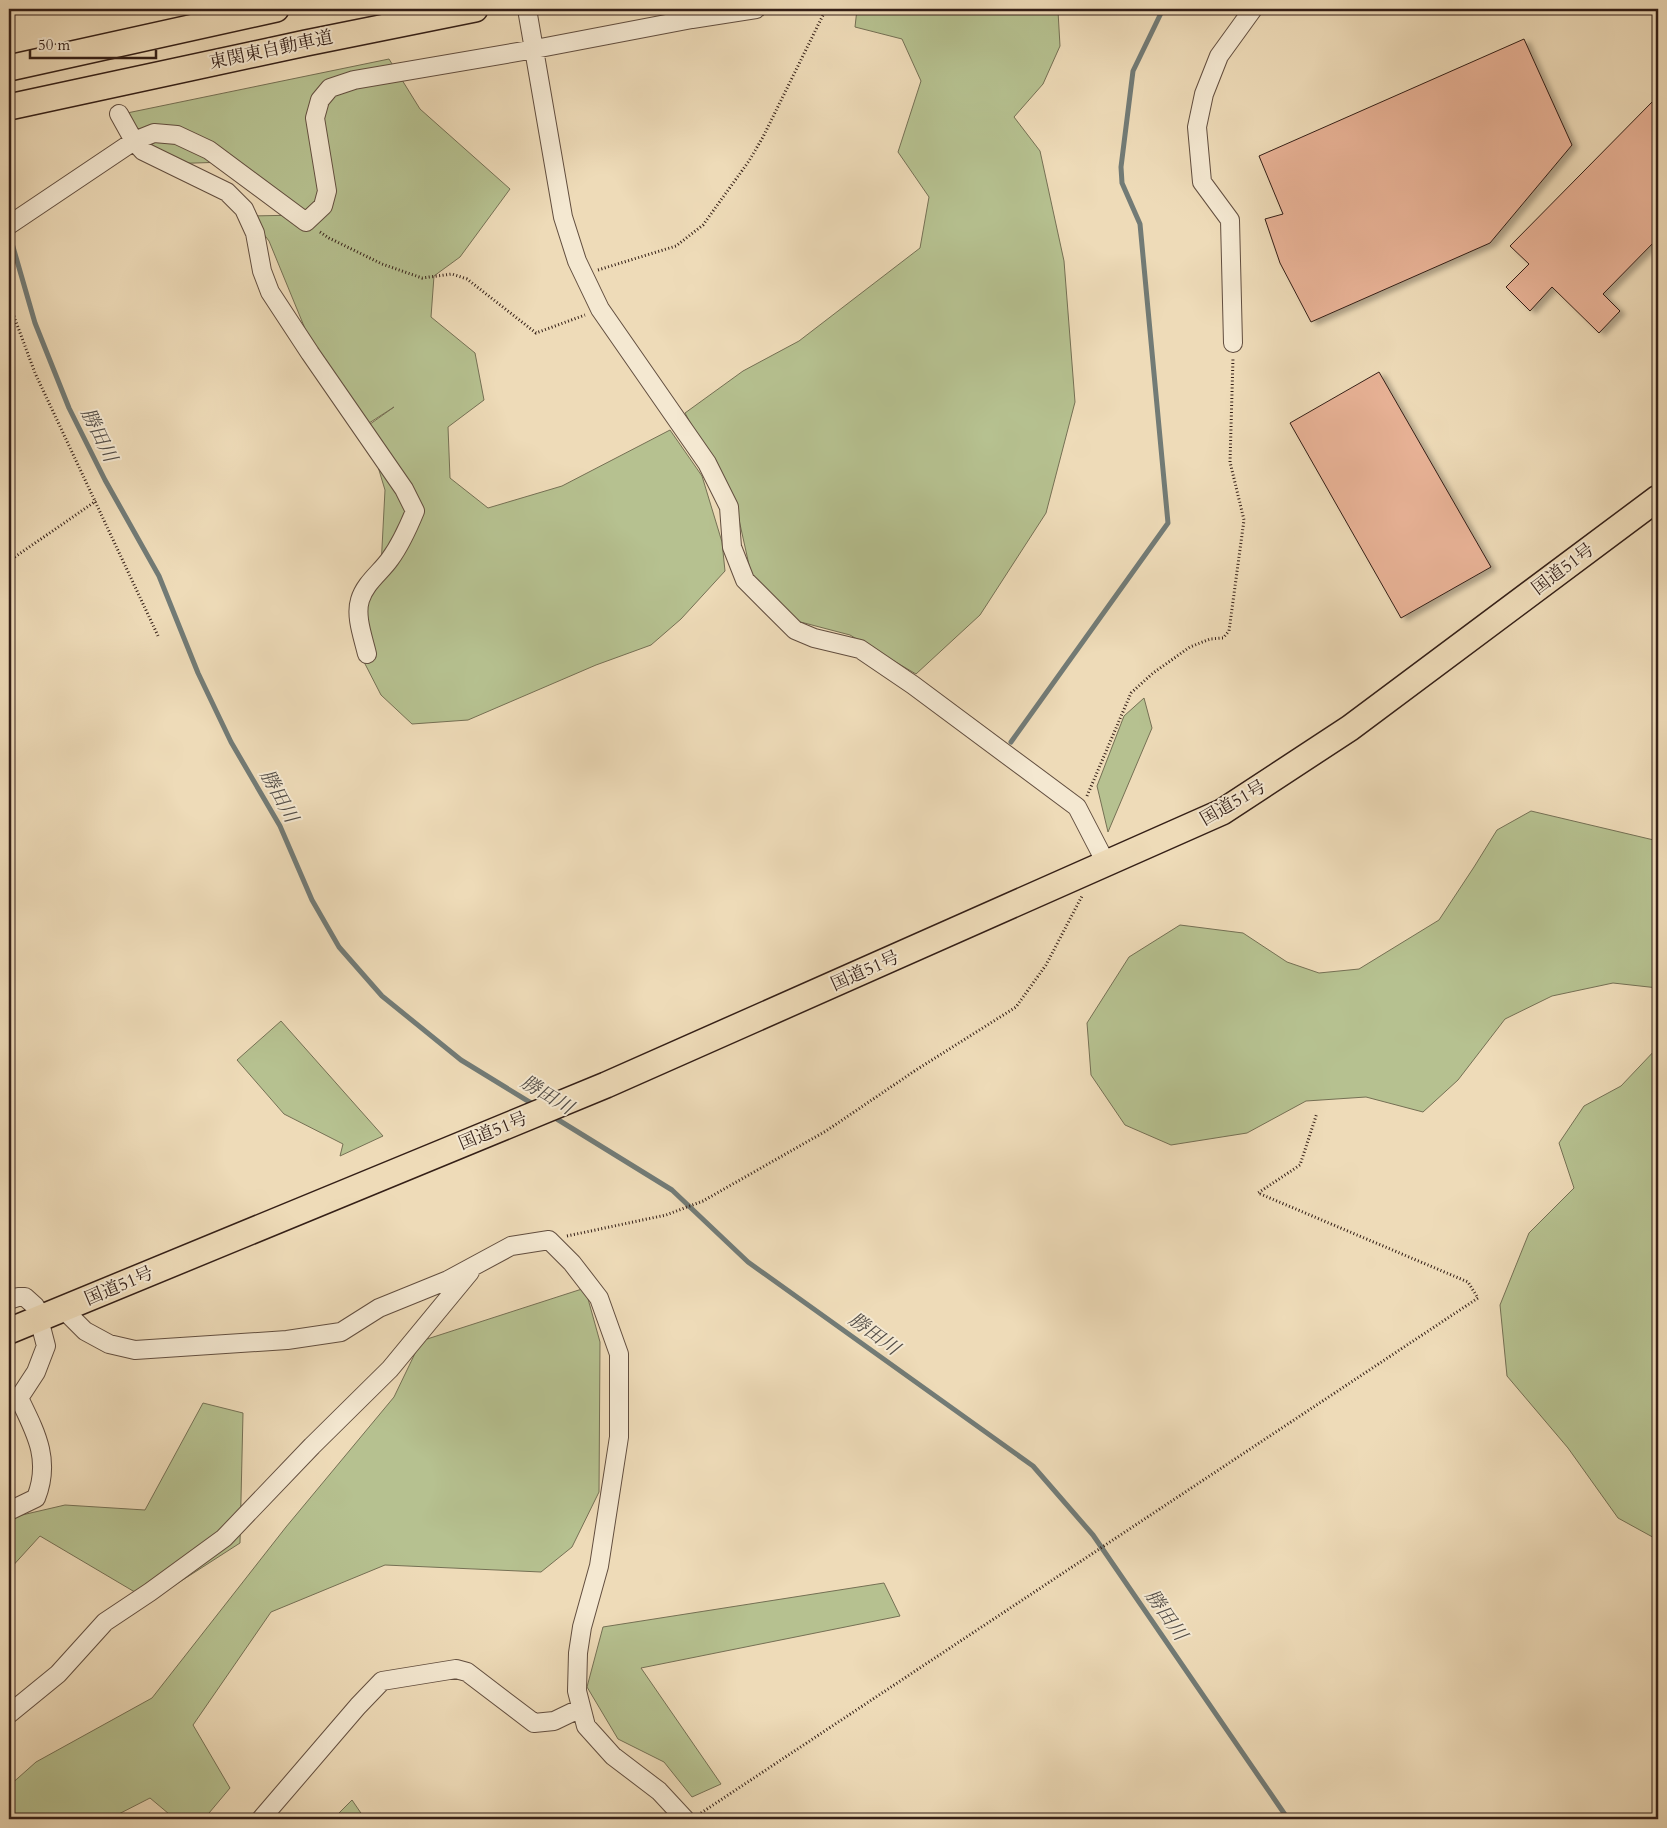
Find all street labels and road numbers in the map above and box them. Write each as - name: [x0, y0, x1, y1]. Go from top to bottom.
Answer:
- street label: 東関東自動車道: [207, 25, 335, 75]
- street label: 国道51号: [1527, 537, 1599, 601]
- street label: 国道51号: [1195, 774, 1271, 832]
- street label: 国道51号: [827, 945, 903, 997]
- street label: 国道51号: [455, 1106, 531, 1156]
- street label: 国道51号: [81, 1260, 157, 1312]

